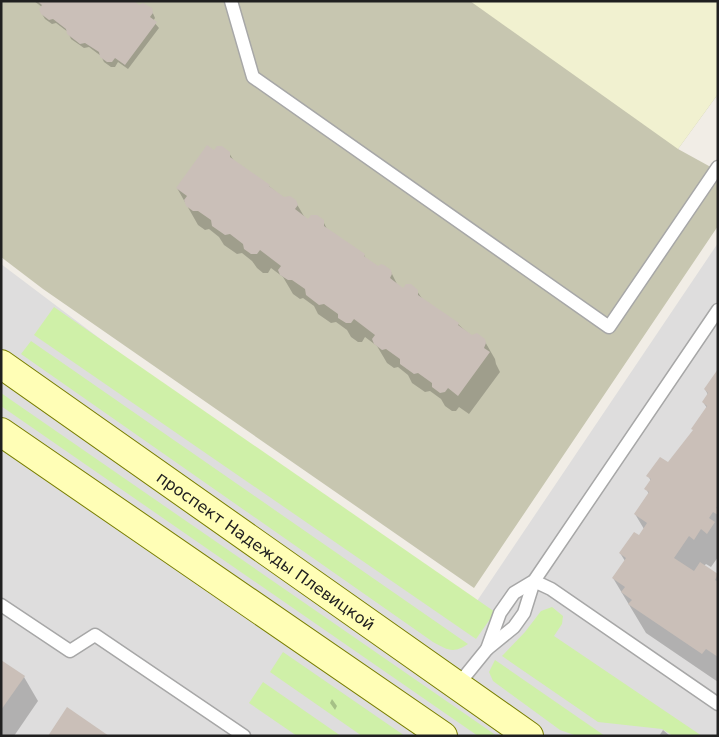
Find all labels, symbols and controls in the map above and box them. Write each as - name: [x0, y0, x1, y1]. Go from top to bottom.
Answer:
- street label: проспект Надежды Плевицкой: [153, 468, 378, 634]

